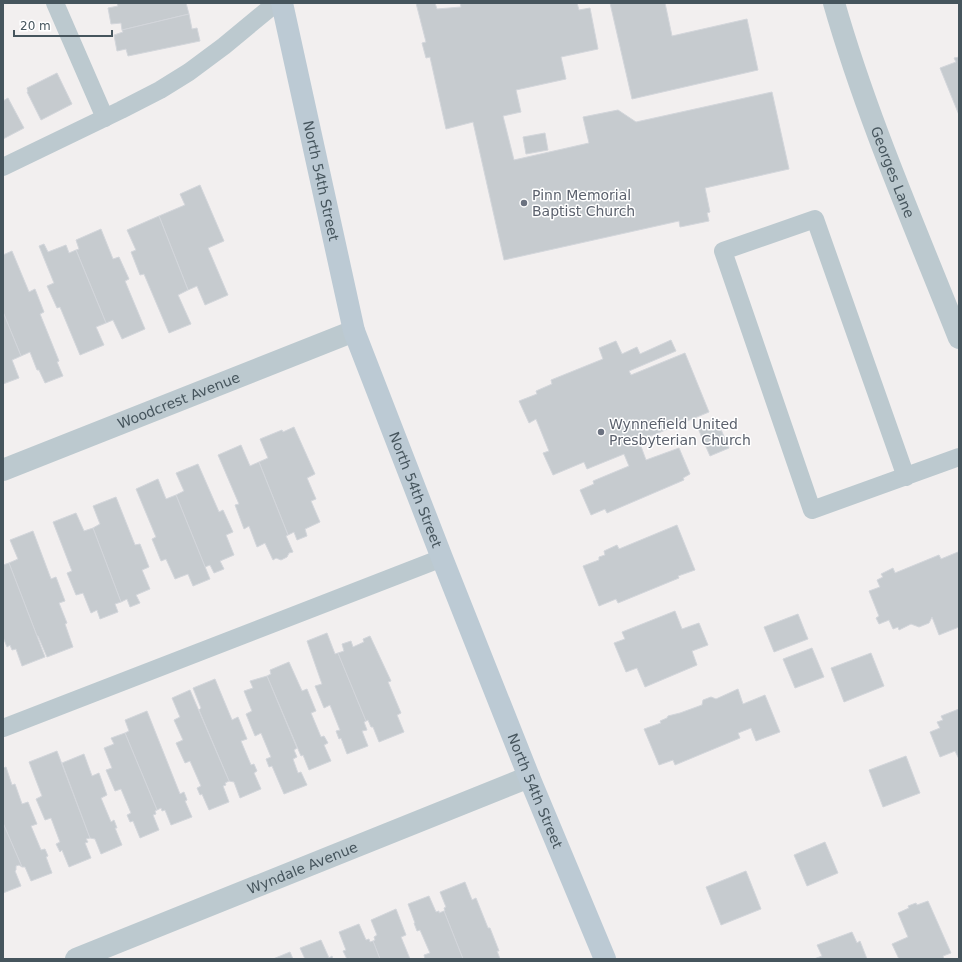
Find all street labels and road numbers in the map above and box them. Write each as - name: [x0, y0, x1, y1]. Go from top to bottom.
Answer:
- street label: North 54th Street: [300, 119, 342, 243]
- street label: Georges Lane: [868, 124, 918, 220]
- street label: Woodcrest Avenue: [115, 369, 242, 432]
- street label: North 54th Street: [386, 429, 445, 550]
- street label: North 54th Street: [504, 731, 566, 851]
- street label: Wyndale Avenue: [245, 839, 360, 897]

